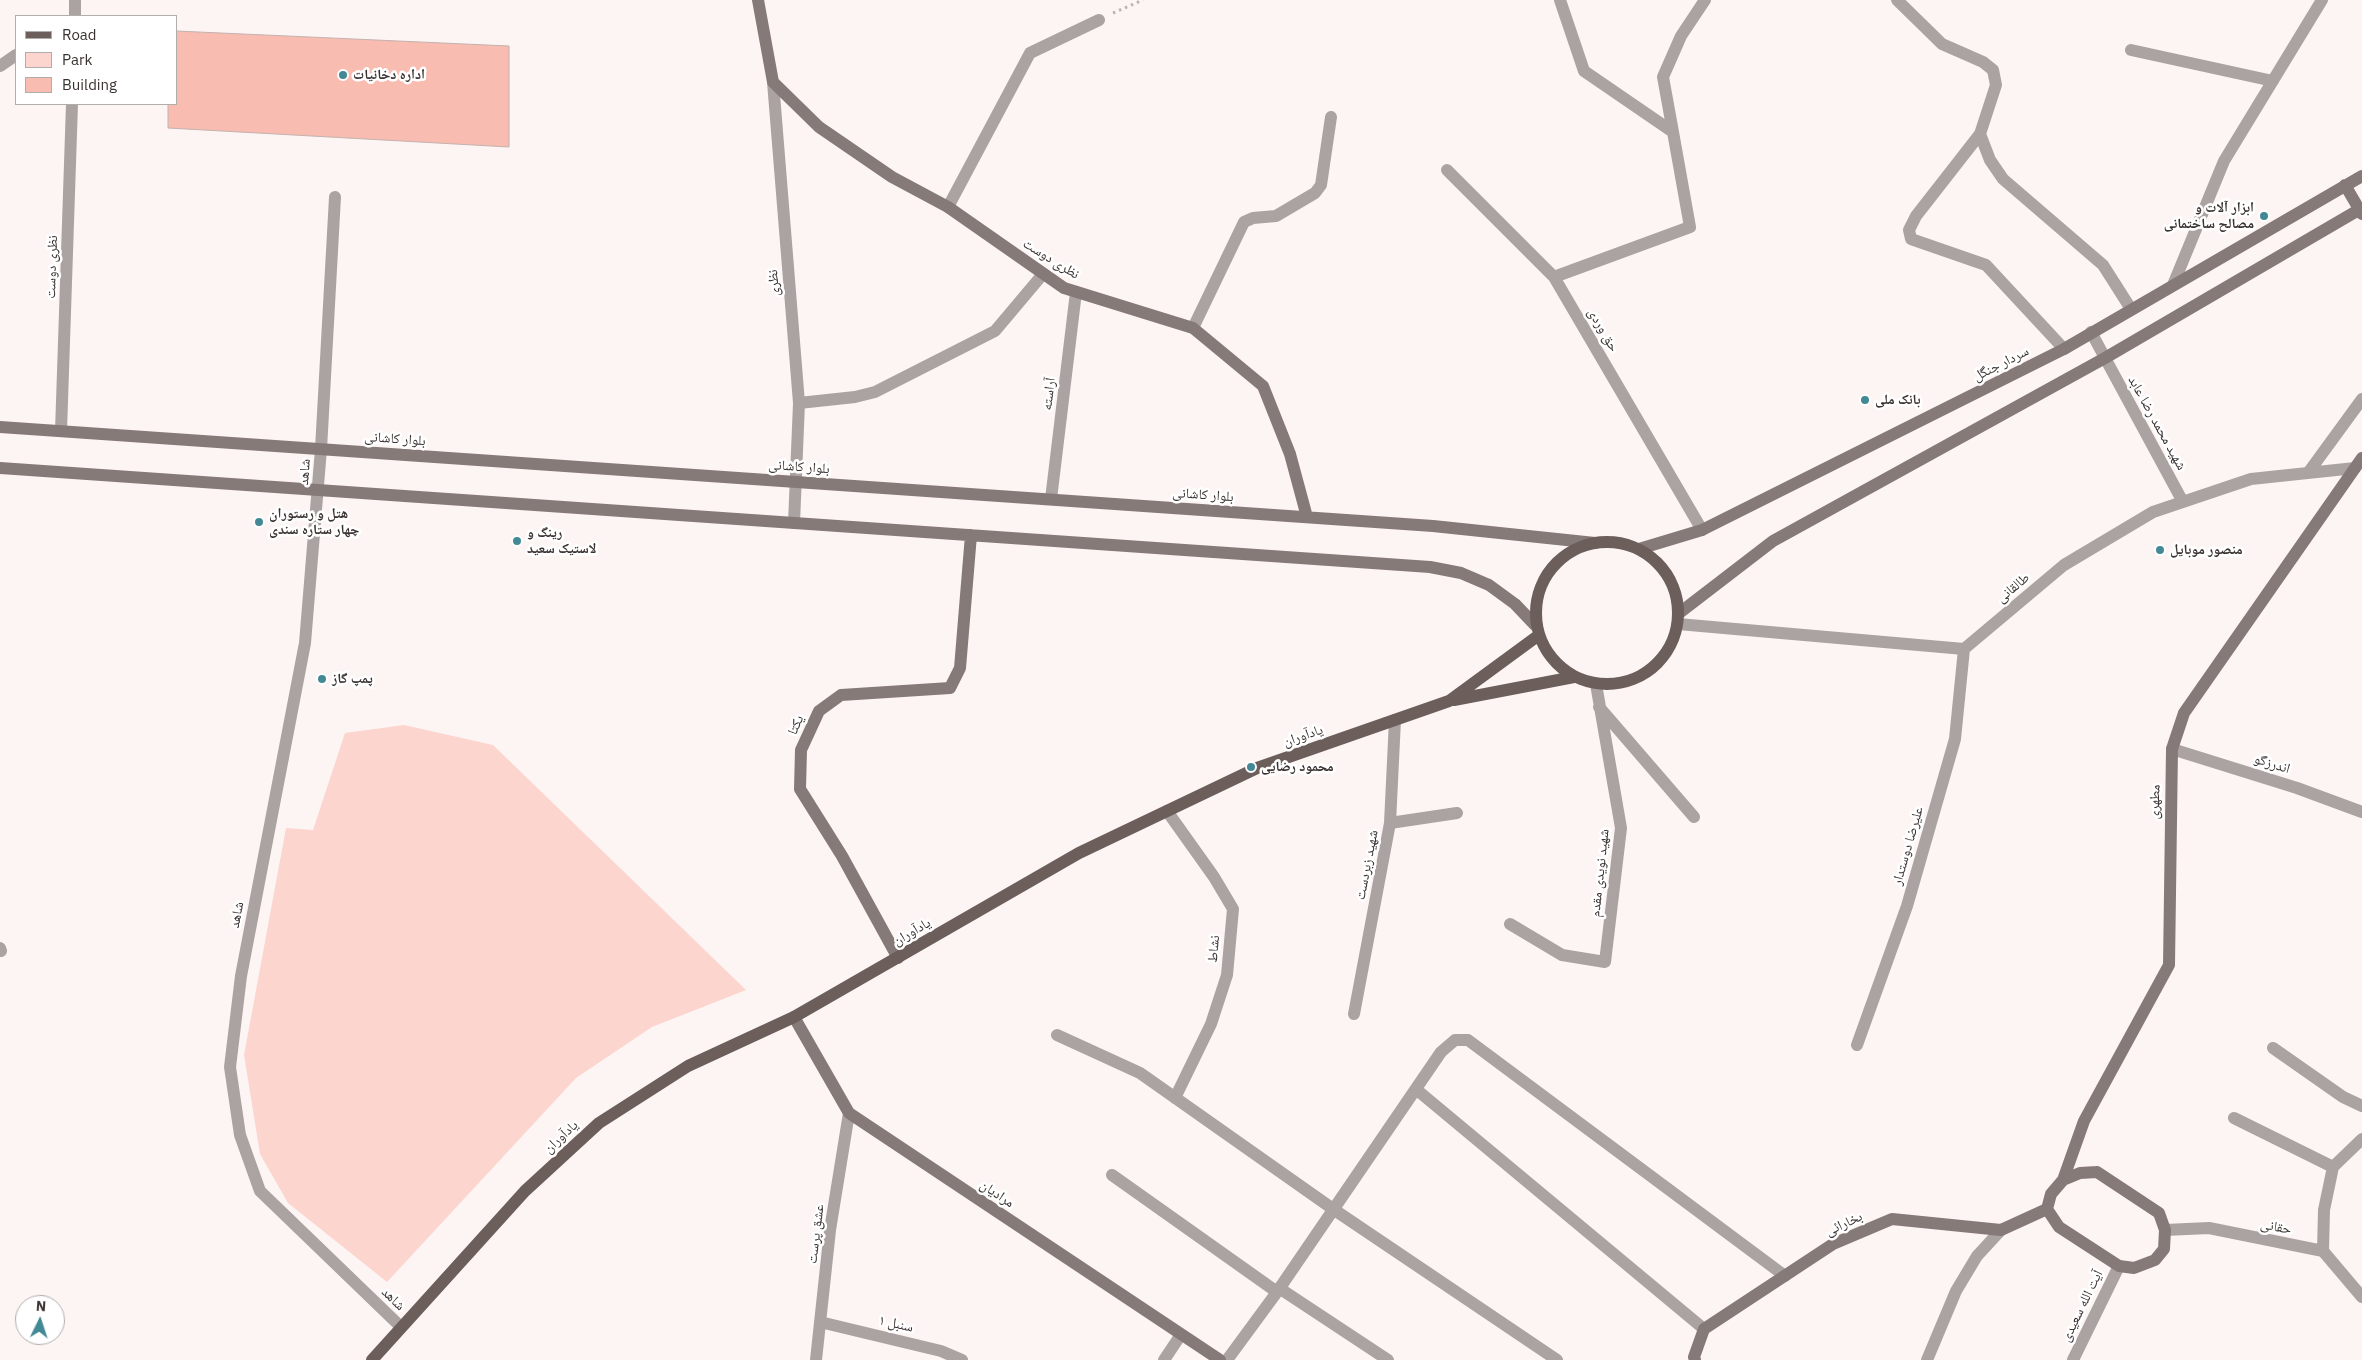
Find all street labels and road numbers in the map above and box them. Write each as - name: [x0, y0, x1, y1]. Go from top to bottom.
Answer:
- street label: نظری دوست: [43, 235, 61, 299]
- street label: نظری دوست: [1020, 235, 1082, 283]
- street label: نظری: [764, 269, 784, 297]
- street label: حق وردی: [1584, 305, 1622, 355]
- street label: سردار جنگل: [1970, 343, 2032, 385]
- street label: شهید محمد رضا عابد: [2124, 373, 2190, 473]
- street label: آراسته: [1039, 377, 1059, 411]
- street label: بلوار کاشانی: [364, 428, 426, 450]
- street label: بلوار کاشانی: [768, 456, 830, 478]
- street label: شاهد: [296, 458, 314, 486]
- street label: بلوار کاشانی: [1172, 484, 1234, 506]
- street label: طالقانی: [1993, 569, 2033, 607]
- street label: یکتا: [784, 713, 808, 737]
- street label: یادآوران: [1281, 721, 1325, 751]
- street label: اندرزگو: [2252, 751, 2292, 777]
- street label: مطهری: [2146, 784, 2164, 820]
- street label: علیرضا دوستدار: [1889, 805, 1927, 887]
- street label: شهید نویدی مقدم: [1587, 828, 1613, 918]
- street label: شهید زبردست: [1352, 829, 1382, 901]
- street label: شاهد: [226, 900, 248, 930]
- street label: یادآوران: [890, 914, 934, 950]
- street label: نشاط: [1204, 935, 1224, 963]
- street label: یادآوران: [540, 1117, 582, 1157]
- street label: مرادیان: [977, 1176, 1017, 1212]
- street label: عشق پرست: [804, 1203, 828, 1265]
- street label: بخارائی: [1823, 1208, 1865, 1240]
- street label: حقانی: [2259, 1216, 2293, 1238]
- street label: آیت الله سعیدی: [2057, 1267, 2107, 1345]
- street label: شاهد: [378, 1284, 408, 1314]
- street label: سنبل ۱: [877, 1312, 915, 1336]

